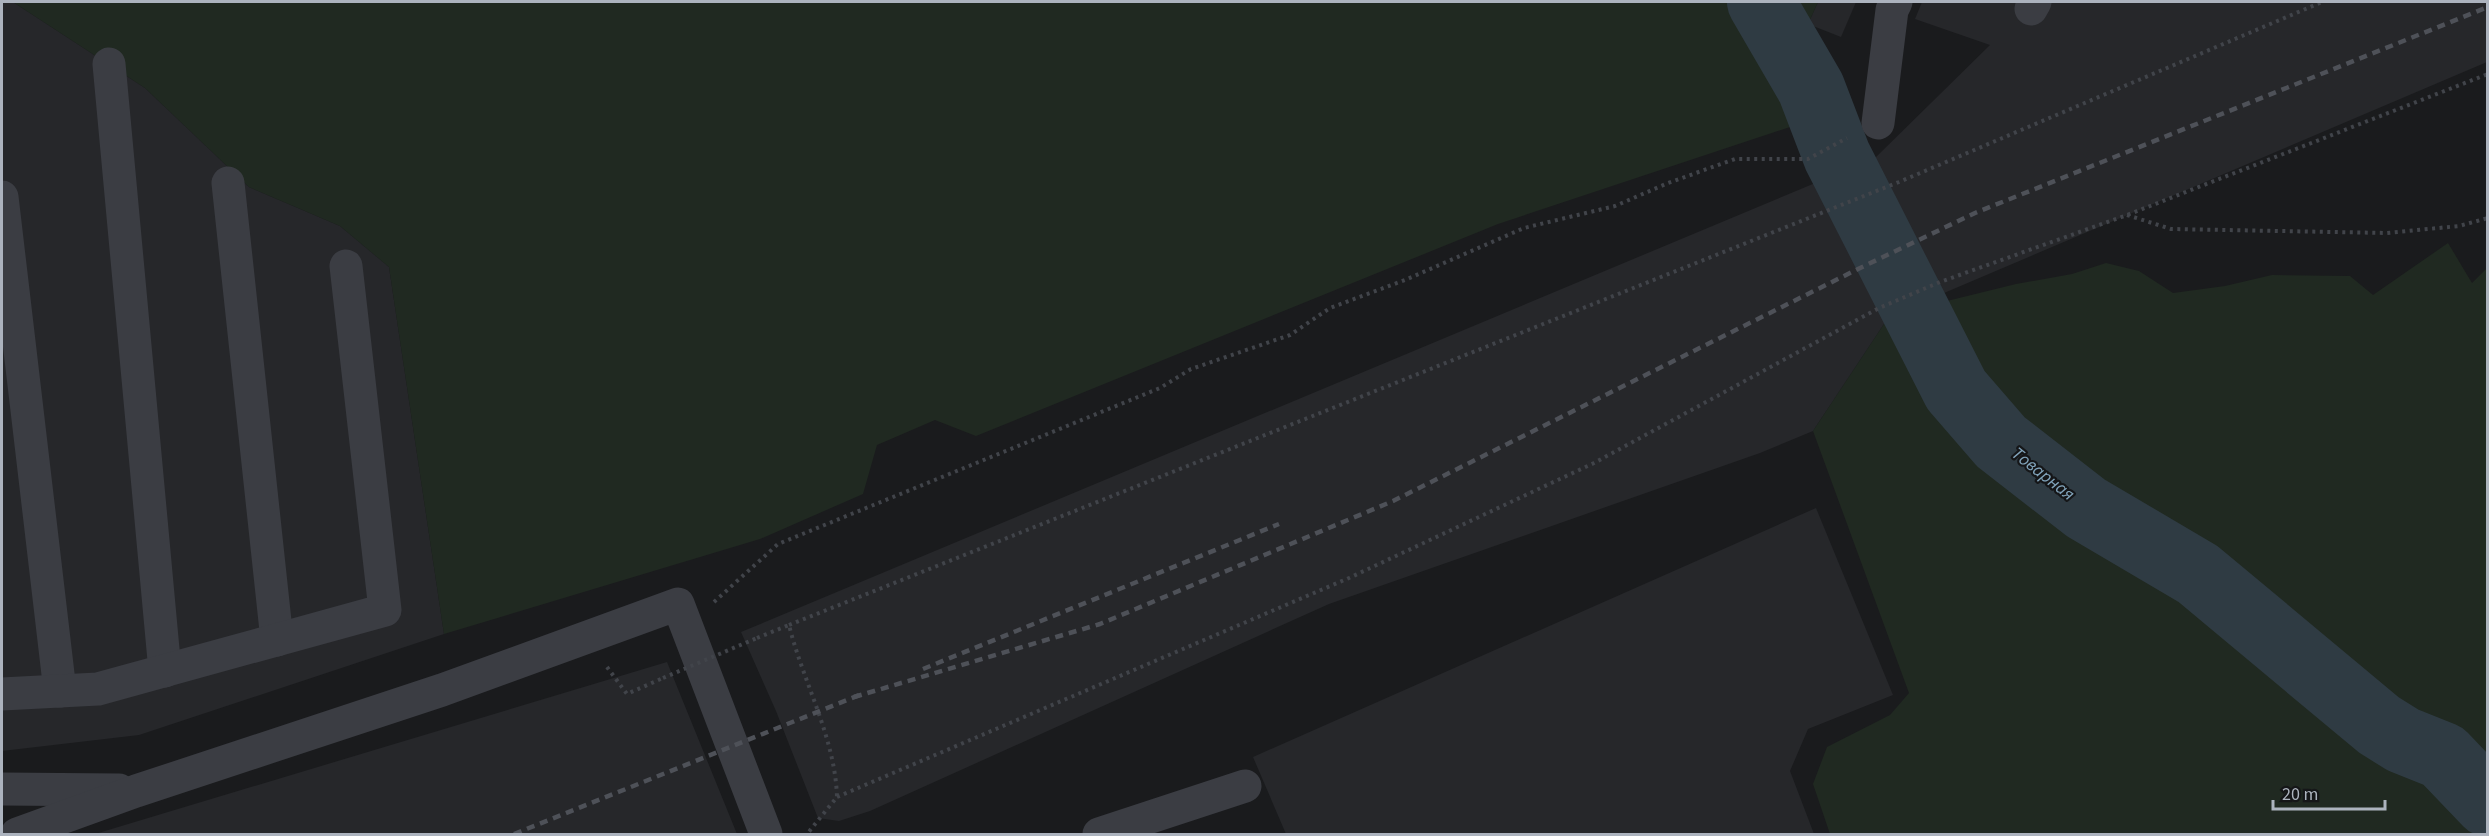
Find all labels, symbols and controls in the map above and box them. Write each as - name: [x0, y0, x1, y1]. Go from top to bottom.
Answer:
- water label: Товарная: [2006, 441, 2080, 507]
- scale bar: [2273, 773, 2386, 811]
- text: 20 m: [2282, 782, 2318, 807]

